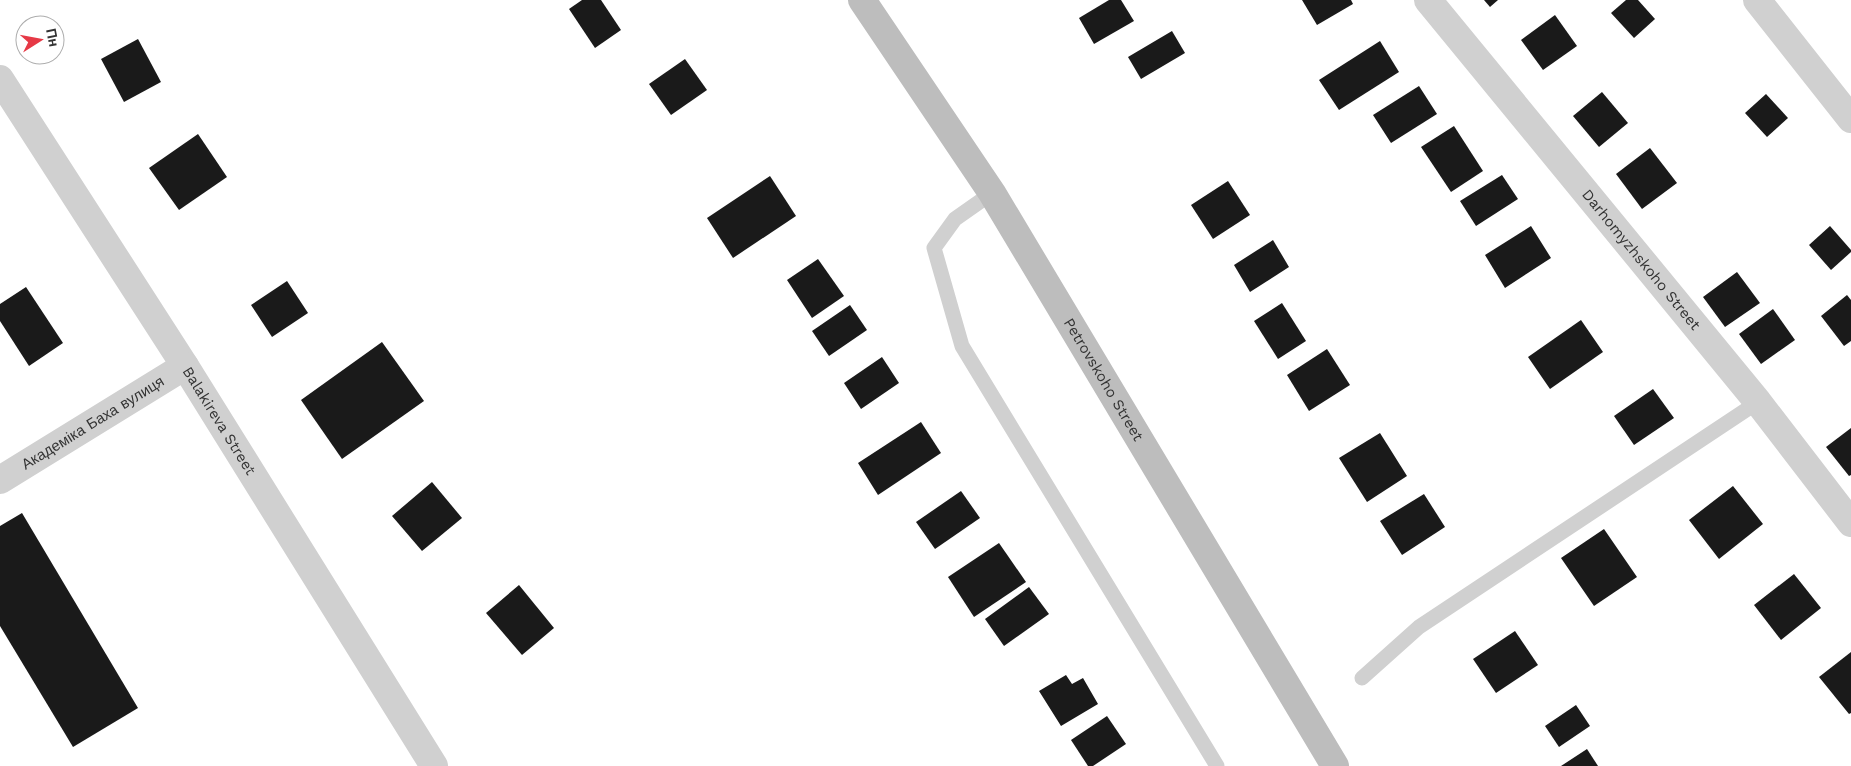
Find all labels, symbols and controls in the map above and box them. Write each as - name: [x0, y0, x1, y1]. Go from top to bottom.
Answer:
- north arrow: [15, 15, 65, 65]
- text: Пн: [43, 27, 62, 48]
- street label: Darhomyzhskoho Street: [1578, 186, 1705, 334]
- street label: Petrovskoho Street: [1060, 315, 1148, 445]
- street label: Balakireva Street: [179, 363, 260, 479]
- street label: Академіка Баха вулиця: [18, 372, 167, 474]

